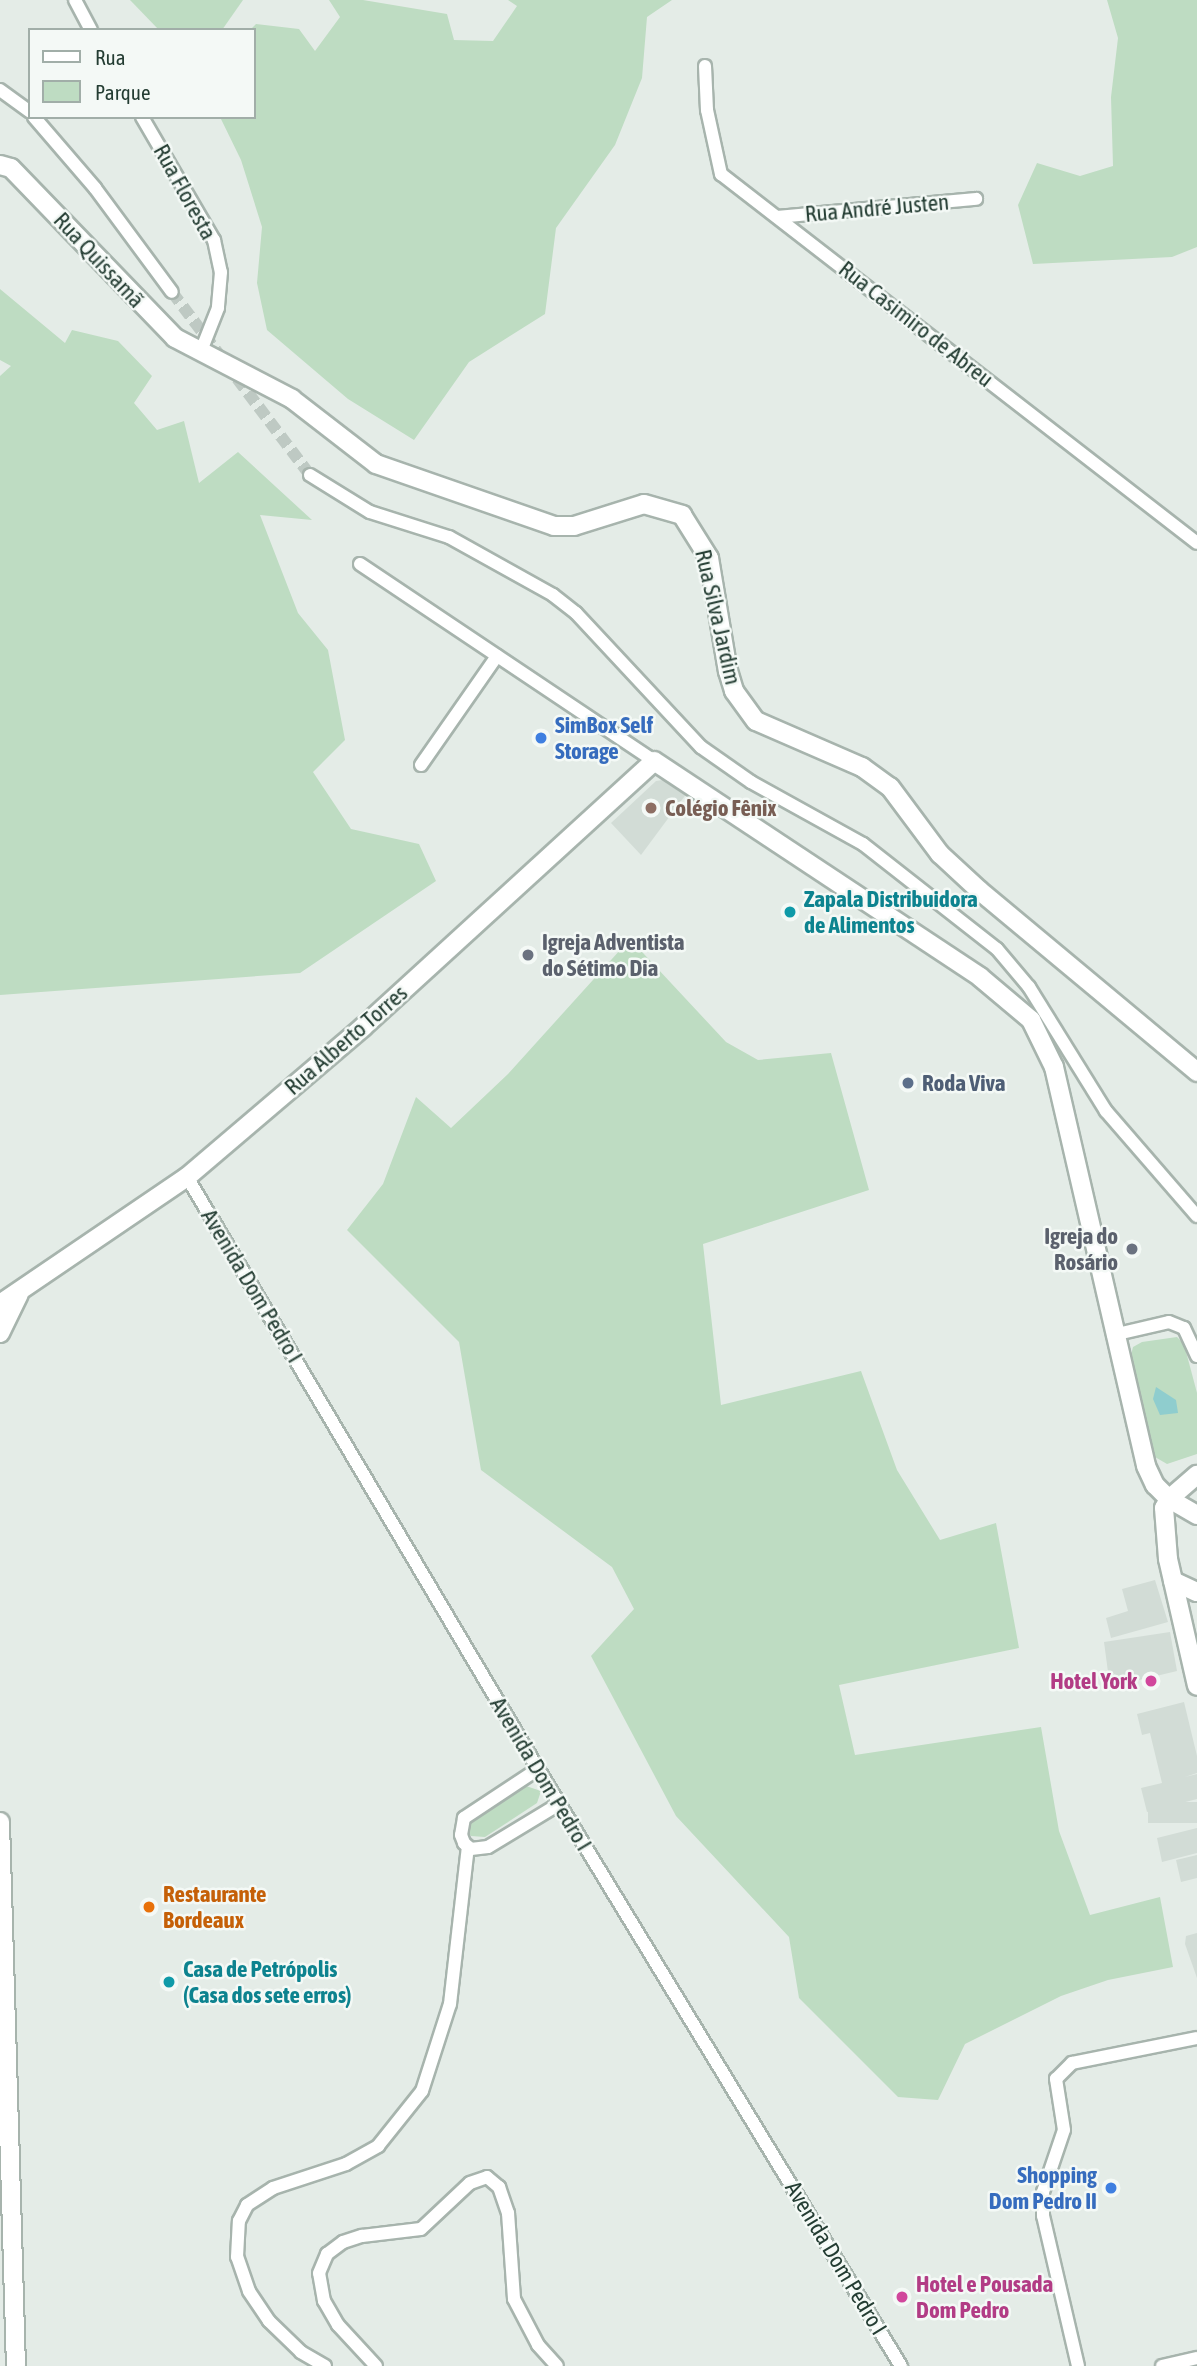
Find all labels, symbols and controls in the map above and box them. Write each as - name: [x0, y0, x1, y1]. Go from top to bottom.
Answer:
- legend: [28, 28, 256, 119]
- text: Rua: [95, 45, 125, 69]
- text: Parque: [95, 80, 150, 104]
- street label: Rua Floresta: [147, 139, 223, 245]
- street label: Rua André Justen: [804, 188, 950, 228]
- street label: Rua Quissamã: [48, 207, 150, 313]
- street label: Rua Casimiro de Abreu: [833, 255, 999, 393]
- street label: Rua Silva Jardim: [689, 547, 747, 687]
- place label: SimBox Self Storage: [555, 711, 653, 765]
- marker: SimBox Self Storage: [533, 730, 549, 746]
- place label: Colégio Fênix: [665, 794, 777, 822]
- marker: Colégio Fênix: [643, 800, 659, 816]
- place label: Zapala Distribuidora de Alimentos: [804, 885, 978, 939]
- marker: Zapala Distribuidora de Alimentos: [782, 904, 798, 920]
- place label: Igreja Adventista do Sétimo Dia: [542, 928, 684, 982]
- marker: Igreja Adventista do Sétimo Dia: [520, 947, 536, 963]
- street label: Rua Alberto Torres: [279, 979, 413, 1101]
- place label: Roda Viva: [922, 1069, 1006, 1097]
- marker: Roda Viva: [900, 1075, 916, 1091]
- street label: Avenida Dom Pedro I: [195, 1204, 309, 1368]
- place label: Igreja do Rosário: [1044, 1222, 1118, 1276]
- marker: Igreja do Rosário: [1124, 1241, 1140, 1257]
- place label: Hotel York: [1050, 1667, 1137, 1695]
- marker: Hotel York: [1143, 1673, 1159, 1689]
- street label: Avenida Dom Pedro I: [484, 1692, 598, 1856]
- place label: Restaurante Bordeaux: [163, 1880, 266, 1934]
- marker: Restaurante Bordeaux: [141, 1899, 157, 1915]
- place label: Casa de Petrópolis (Casa dos sete erros): [183, 1955, 352, 2009]
- marker: Casa de Petrópolis (Casa dos sete erros): [161, 1974, 177, 1990]
- place label: Shopping Dom Pedro II: [989, 2161, 1097, 2215]
- street label: Avenida Dom Pedro I: [779, 2176, 893, 2340]
- marker: Shopping Dom Pedro II: [1103, 2180, 1119, 2196]
- place label: Hotel e Pousada Dom Pedro: [916, 2270, 1053, 2324]
- marker: Hotel e Pousada Dom Pedro: [894, 2289, 910, 2305]

